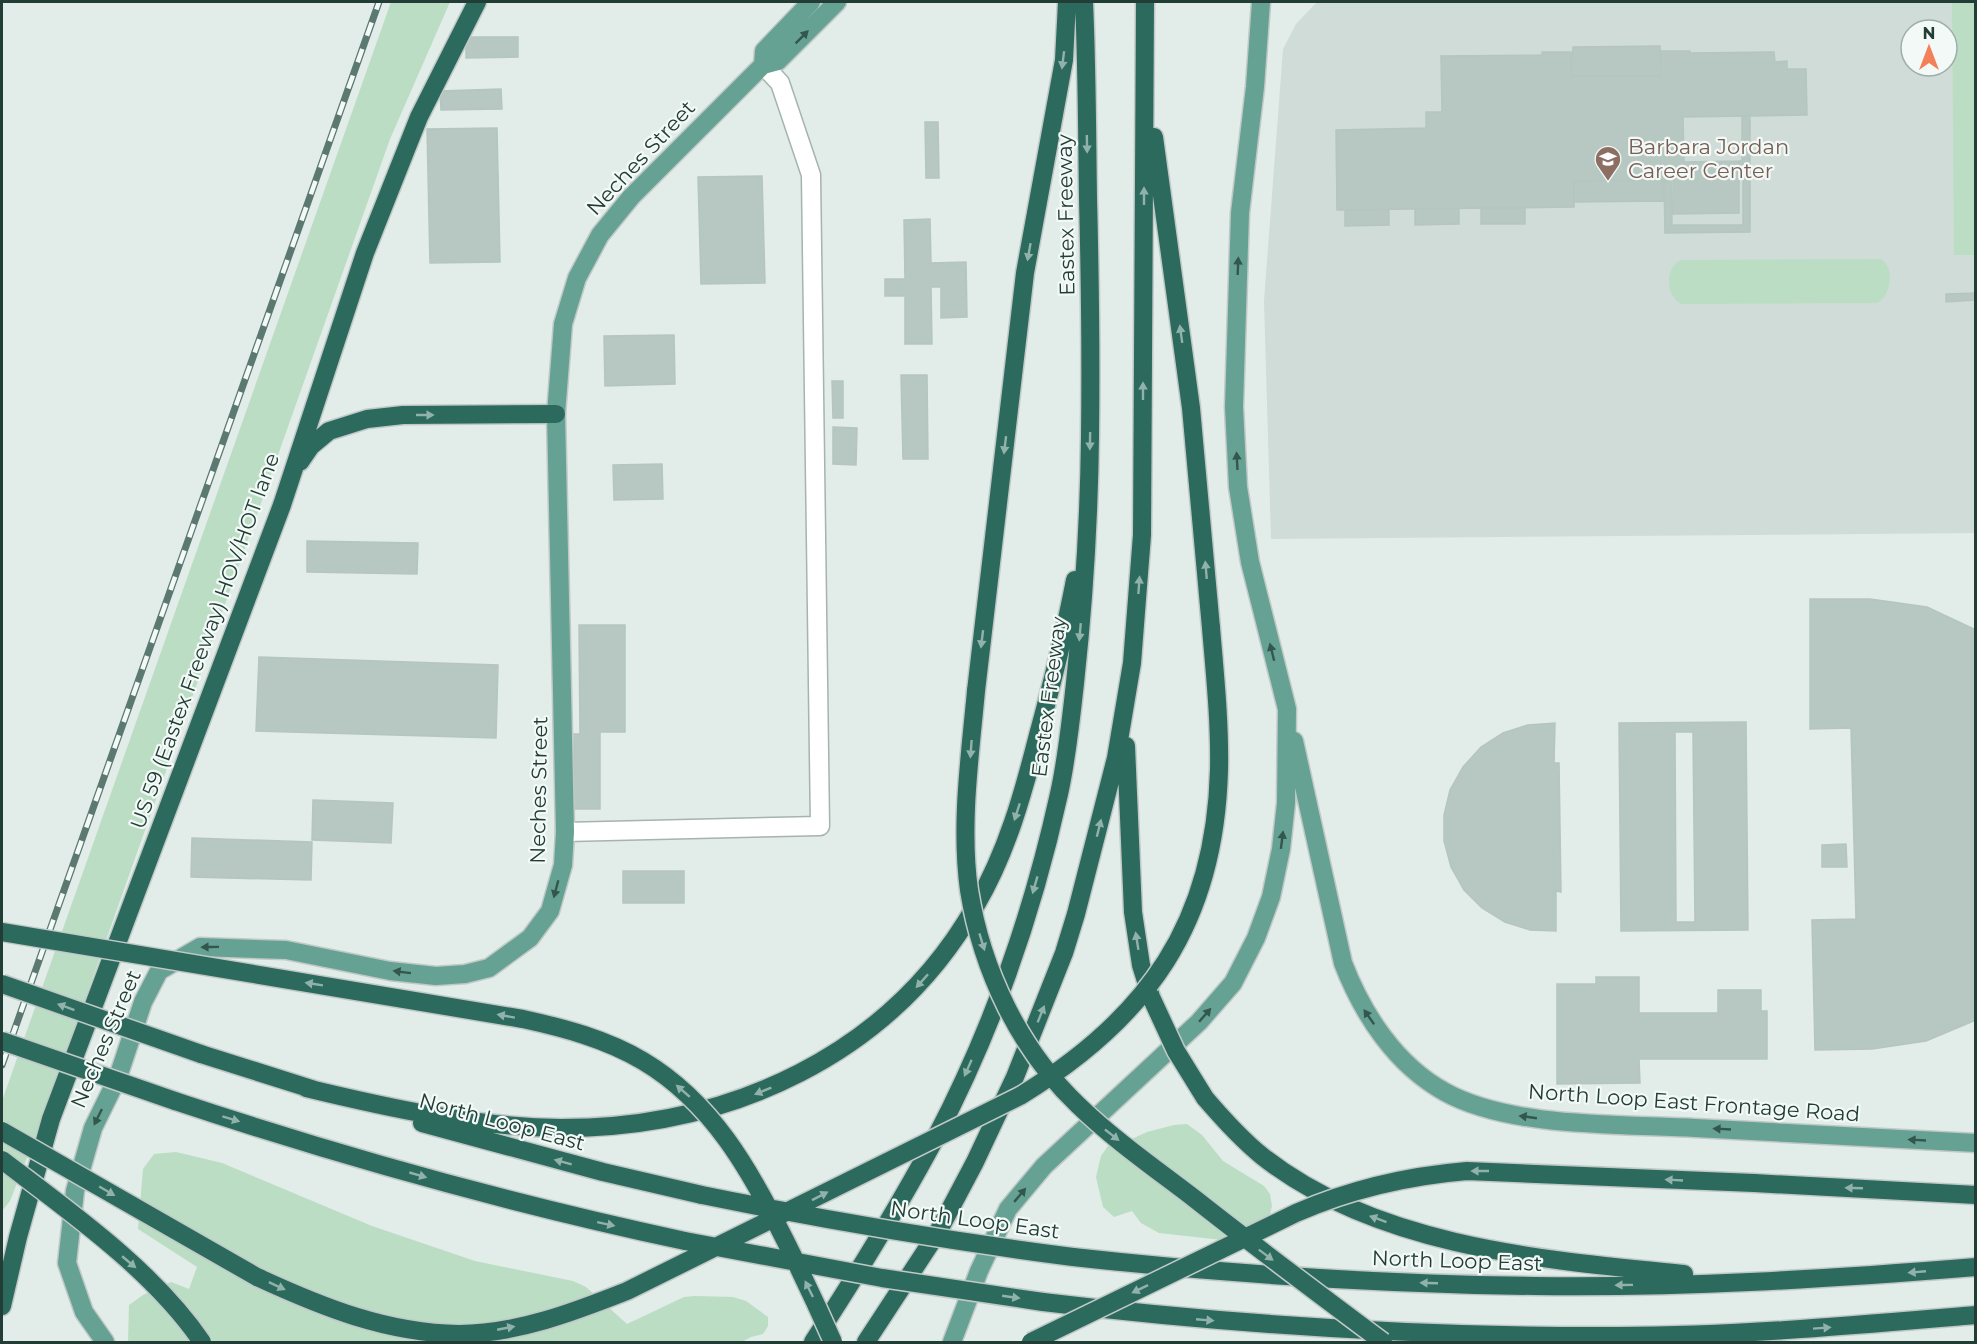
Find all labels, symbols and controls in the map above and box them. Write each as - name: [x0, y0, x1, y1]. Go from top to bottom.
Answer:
- north arrow: [1899, 18, 1959, 78]
- text: N: [1923, 24, 1935, 43]
- one-way arrow: [795, 30, 809, 44]
- one-way arrow: [1058, 50, 1068, 69]
- street label: Neches Street: [581, 95, 700, 220]
- street label: Eastex Freeway: [1052, 133, 1079, 296]
- one-way arrow: [1083, 134, 1092, 153]
- place label: Barbara Jordan Career Center: [1628, 134, 1789, 183]
- school or university icon: Barbara Jordan Career Center: [1593, 144, 1623, 182]
- one-way arrow: [1140, 186, 1149, 205]
- one-way arrow: [1024, 242, 1033, 261]
- one-way arrow: [1233, 257, 1243, 276]
- one-way arrow: [1177, 325, 1186, 344]
- one-way arrow: [1138, 381, 1148, 400]
- one-way arrow: [416, 410, 435, 420]
- one-way arrow: [1085, 431, 1095, 450]
- one-way arrow: [1000, 436, 1010, 455]
- street label: US 59 (Eastex Freeway) HOV/HOT lane: [125, 449, 284, 832]
- one-way arrow: [1232, 451, 1241, 470]
- one-way arrow: [1201, 561, 1211, 580]
- one-way arrow: [1135, 576, 1144, 595]
- street label: Eastex Freeway: [1026, 615, 1071, 779]
- one-way arrow: [1075, 622, 1085, 641]
- one-way arrow: [977, 629, 987, 648]
- one-way arrow: [1267, 643, 1277, 661]
- street label: Neches Street: [525, 716, 552, 864]
- one-way arrow: [966, 740, 976, 759]
- one-way arrow: [1012, 803, 1021, 821]
- one-way arrow: [1094, 819, 1104, 837]
- one-way arrow: [1277, 830, 1286, 849]
- one-way arrow: [1030, 876, 1039, 894]
- one-way arrow: [551, 880, 560, 898]
- one-way arrow: [1133, 931, 1142, 950]
- one-way arrow: [978, 933, 987, 951]
- one-way arrow: [200, 942, 219, 952]
- street label: Neches Street: [65, 966, 146, 1112]
- one-way arrow: [393, 967, 412, 977]
- one-way arrow: [916, 973, 929, 988]
- one-way arrow: [304, 979, 323, 988]
- one-way arrow: [57, 1002, 75, 1012]
- one-way arrow: [1037, 1005, 1046, 1023]
- one-way arrow: [1198, 1008, 1211, 1023]
- one-way arrow: [1363, 1009, 1375, 1025]
- one-way arrow: [496, 1011, 515, 1020]
- one-way arrow: [963, 1059, 973, 1077]
- street label: North Loop East Frontage Road: [1527, 1078, 1861, 1127]
- one-way arrow: [676, 1085, 691, 1098]
- street label: North Loop East: [417, 1087, 588, 1156]
- one-way arrow: [754, 1087, 772, 1096]
- one-way arrow: [94, 1109, 103, 1126]
- one-way arrow: [1518, 1112, 1537, 1121]
- one-way arrow: [222, 1115, 240, 1125]
- one-way arrow: [1713, 1125, 1732, 1134]
- one-way arrow: [1105, 1128, 1120, 1140]
- one-way arrow: [1908, 1135, 1927, 1145]
- one-way arrow: [554, 1156, 572, 1166]
- one-way arrow: [1470, 1166, 1489, 1176]
- one-way arrow: [409, 1171, 427, 1180]
- one-way arrow: [1665, 1175, 1684, 1184]
- one-way arrow: [1845, 1183, 1864, 1192]
- one-way arrow: [99, 1186, 116, 1196]
- one-way arrow: [1013, 1187, 1026, 1203]
- one-way arrow: [812, 1191, 829, 1201]
- street label: North Loop East: [889, 1195, 1061, 1244]
- one-way arrow: [1369, 1214, 1387, 1223]
- one-way arrow: [597, 1220, 616, 1230]
- street label: North Loop East: [1371, 1245, 1543, 1276]
- one-way arrow: [1259, 1248, 1274, 1260]
- one-way arrow: [121, 1256, 137, 1269]
- one-way arrow: [1908, 1267, 1927, 1277]
- one-way arrow: [1420, 1278, 1439, 1288]
- one-way arrow: [1615, 1280, 1634, 1290]
- one-way arrow: [805, 1281, 814, 1298]
- one-way arrow: [268, 1282, 285, 1291]
- one-way arrow: [1132, 1285, 1149, 1294]
- one-way arrow: [1002, 1293, 1021, 1302]
- one-way arrow: [1196, 1315, 1215, 1325]
- one-way arrow: [497, 1323, 516, 1332]
- one-way arrow: [1813, 1323, 1832, 1332]

